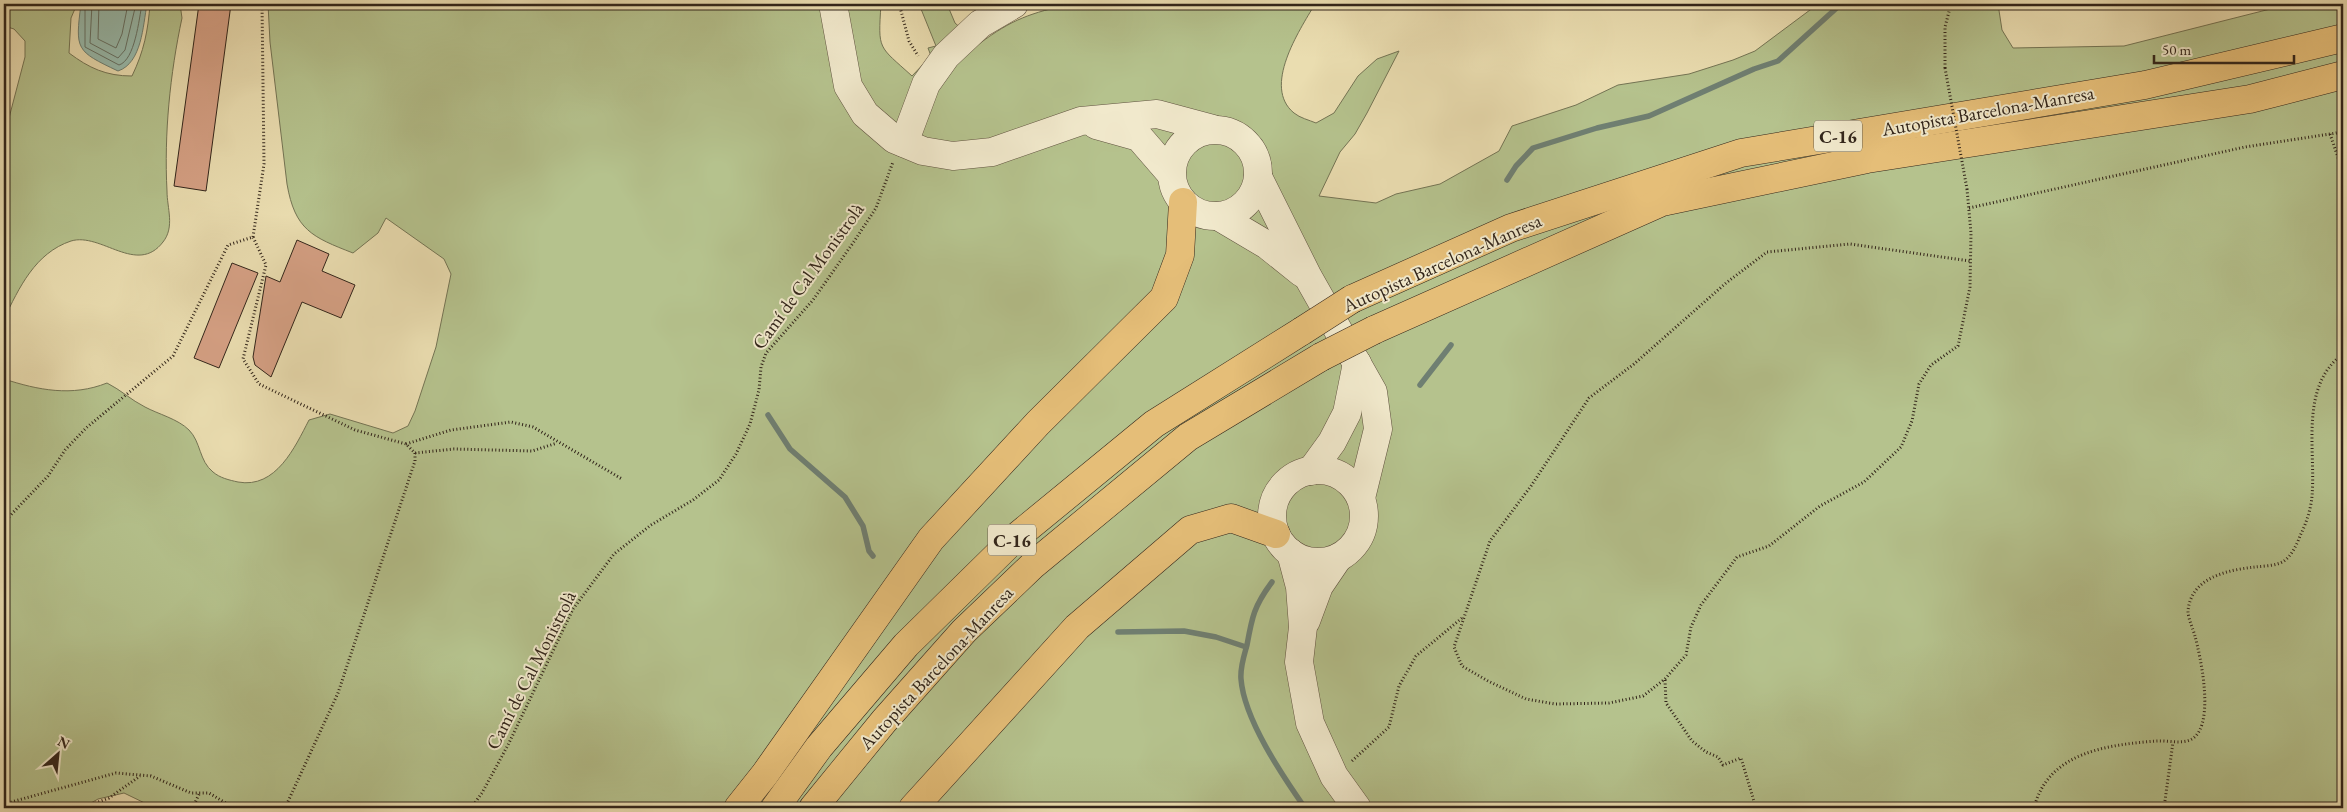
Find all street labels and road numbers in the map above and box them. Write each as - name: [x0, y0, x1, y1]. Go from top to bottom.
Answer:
- street label: Autopista Barcelona-Manresa: [1879, 80, 2096, 142]
- road number: C-16: [1814, 120, 1862, 152]
- street label: Camí de Cal Monistrolà: [746, 197, 870, 354]
- street label: Autopista Barcelona-Manresa: [1338, 208, 1546, 319]
- road number: C-16: [988, 524, 1036, 556]
- street label: Autopista Barcelona-Manresa: [853, 581, 1019, 756]
- street label: Camí de Cal Monistrolà: [480, 586, 582, 754]

